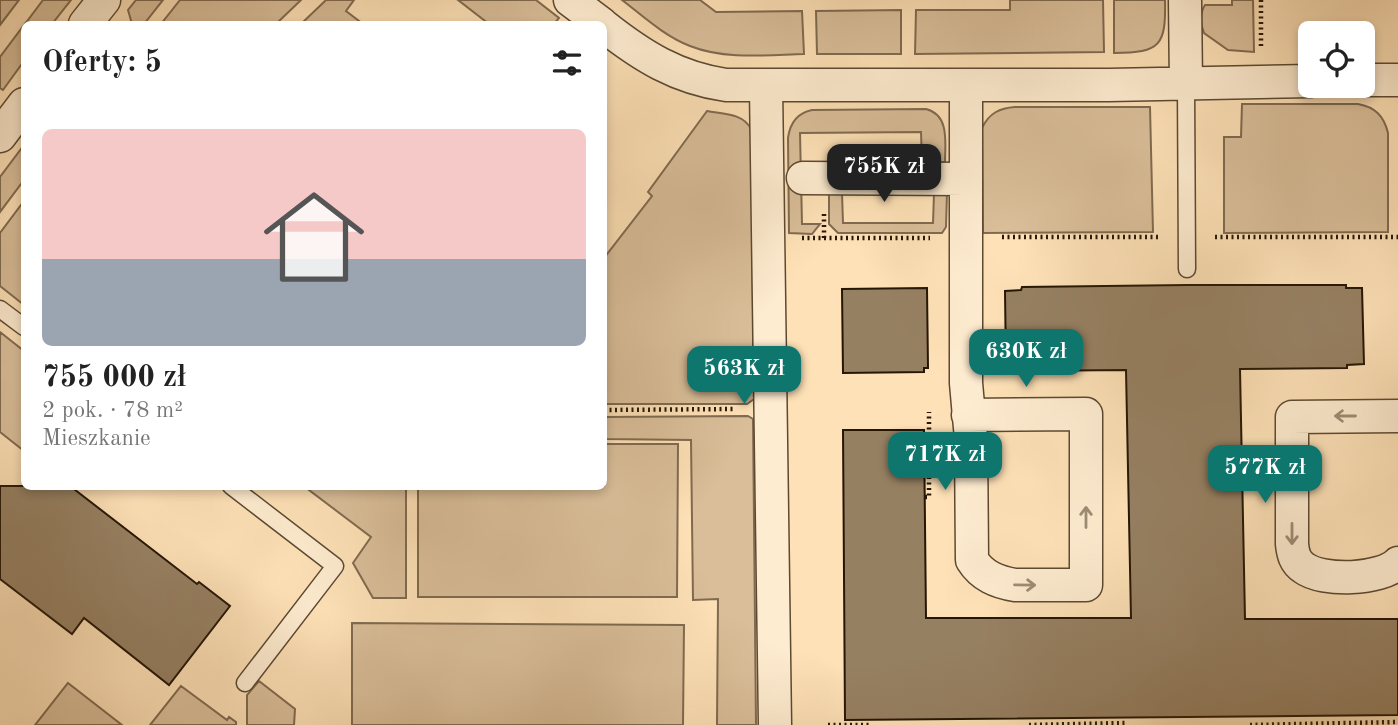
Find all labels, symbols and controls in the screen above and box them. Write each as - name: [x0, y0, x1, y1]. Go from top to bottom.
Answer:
- map controls: [1298, 21, 1375, 98]
- button: locate: [1298, 21, 1375, 98]
- icon: filters: [548, 44, 586, 82]
- text: Oferty: 5: [42, 48, 162, 78]
- pin: 755K zł: [819, 144, 949, 204]
- text: 755K zł: [843, 155, 925, 178]
- icon: home: [251, 174, 377, 300]
- pin: 630K zł: [961, 330, 1091, 389]
- text: 630K zł: [985, 340, 1067, 363]
- pin: 563K zł: [679, 346, 809, 406]
- text: 563K zł: [703, 357, 785, 380]
- text: 755 000 zł: [42, 363, 186, 393]
- text: 2 pok. · 78 m²: [42, 399, 183, 422]
- one-way arrow: [1334, 409, 1357, 423]
- text: Mieszkanie: [42, 427, 151, 450]
- pin: 717K zł: [880, 433, 1010, 492]
- text: 717K zł: [904, 443, 986, 466]
- pin: 577K zł: [1200, 446, 1330, 505]
- text: 577K zł: [1224, 456, 1306, 479]
- one-way arrow: [1079, 506, 1093, 529]
- one-way arrow: [1285, 522, 1299, 545]
- one-way arrow: [1013, 578, 1036, 592]

